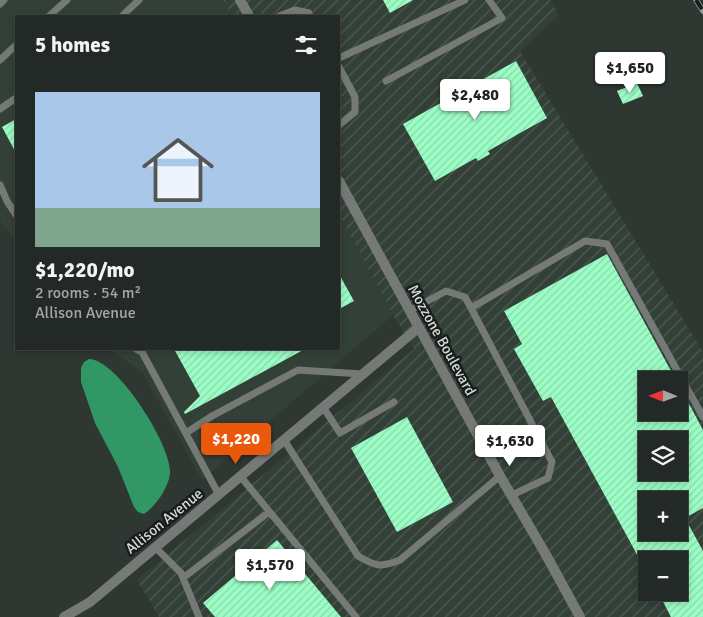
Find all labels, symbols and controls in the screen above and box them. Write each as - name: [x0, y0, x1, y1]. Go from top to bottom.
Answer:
- icon: filters: [292, 31, 320, 59]
- text: 5 homes: [35, 32, 110, 58]
- pin: $1,650: [589, 52, 671, 94]
- text: $1,650: [606, 58, 654, 78]
- pin: $2,480: [434, 78, 516, 121]
- text: $2,480: [451, 85, 499, 105]
- icon: home: [133, 125, 223, 215]
- text: $1,220/mo: [35, 257, 134, 283]
- street label: Mozzone Boulevard: [404, 281, 480, 399]
- text: 2 rooms · 54 m²: [35, 283, 141, 303]
- text: Allison Avenue: [35, 303, 136, 323]
- north arrow: [638, 371, 688, 421]
- map controls: [638, 371, 688, 601]
- pin: $1,220: [195, 422, 277, 465]
- pin: $1,630: [469, 424, 551, 467]
- text: $1,220: [212, 429, 260, 449]
- text: $1,630: [486, 431, 534, 451]
- button: layers: [638, 431, 688, 481]
- street label: Allison Avenue: [122, 484, 206, 558]
- button: +: [638, 491, 688, 541]
- pin: $1,570: [229, 548, 311, 591]
- button: −: [638, 551, 688, 601]
- text: $1,570: [246, 555, 294, 575]

